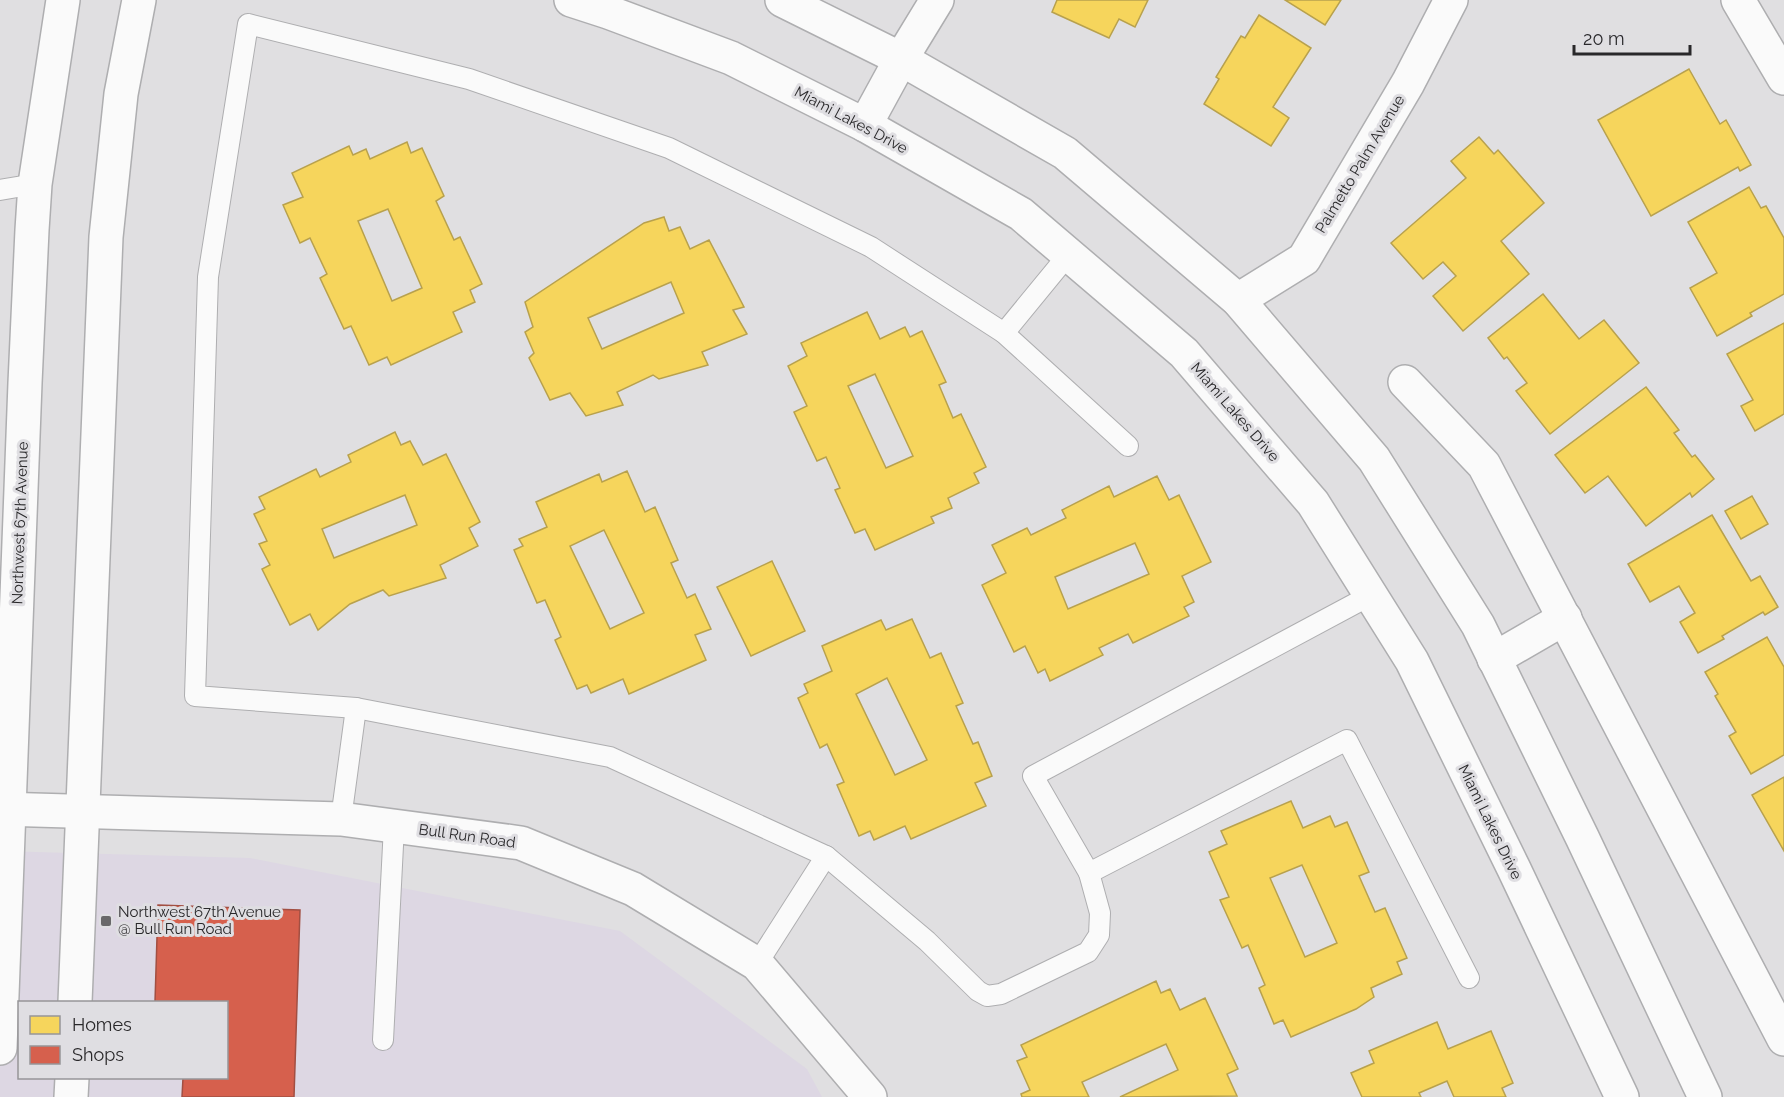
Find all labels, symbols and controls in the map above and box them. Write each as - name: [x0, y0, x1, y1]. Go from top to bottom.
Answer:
- scale bar: [1574, 18, 1690, 56]
- text: 20 m: [1583, 28, 1625, 49]
- street label: Miami Lakes Drive: [791, 83, 911, 158]
- street label: Palmetto Palm Avenue: [1312, 91, 1408, 236]
- street label: Miami Lakes Drive: [1187, 359, 1283, 465]
- street label: Northwest 67th Avenue: [8, 441, 32, 605]
- street label: Miami Lakes Drive: [1454, 762, 1526, 883]
- street label: Bull Run Road: [417, 820, 517, 852]
- place label: Northwest 67th Avenue @ Bull Run Road: [118, 903, 281, 938]
- marker: Northwest 67th Avenue @ Bull Run Road: [99, 914, 113, 928]
- legend: [18, 1001, 228, 1079]
- text: Homes: [72, 1014, 132, 1035]
- text: Shops: [72, 1044, 124, 1065]

